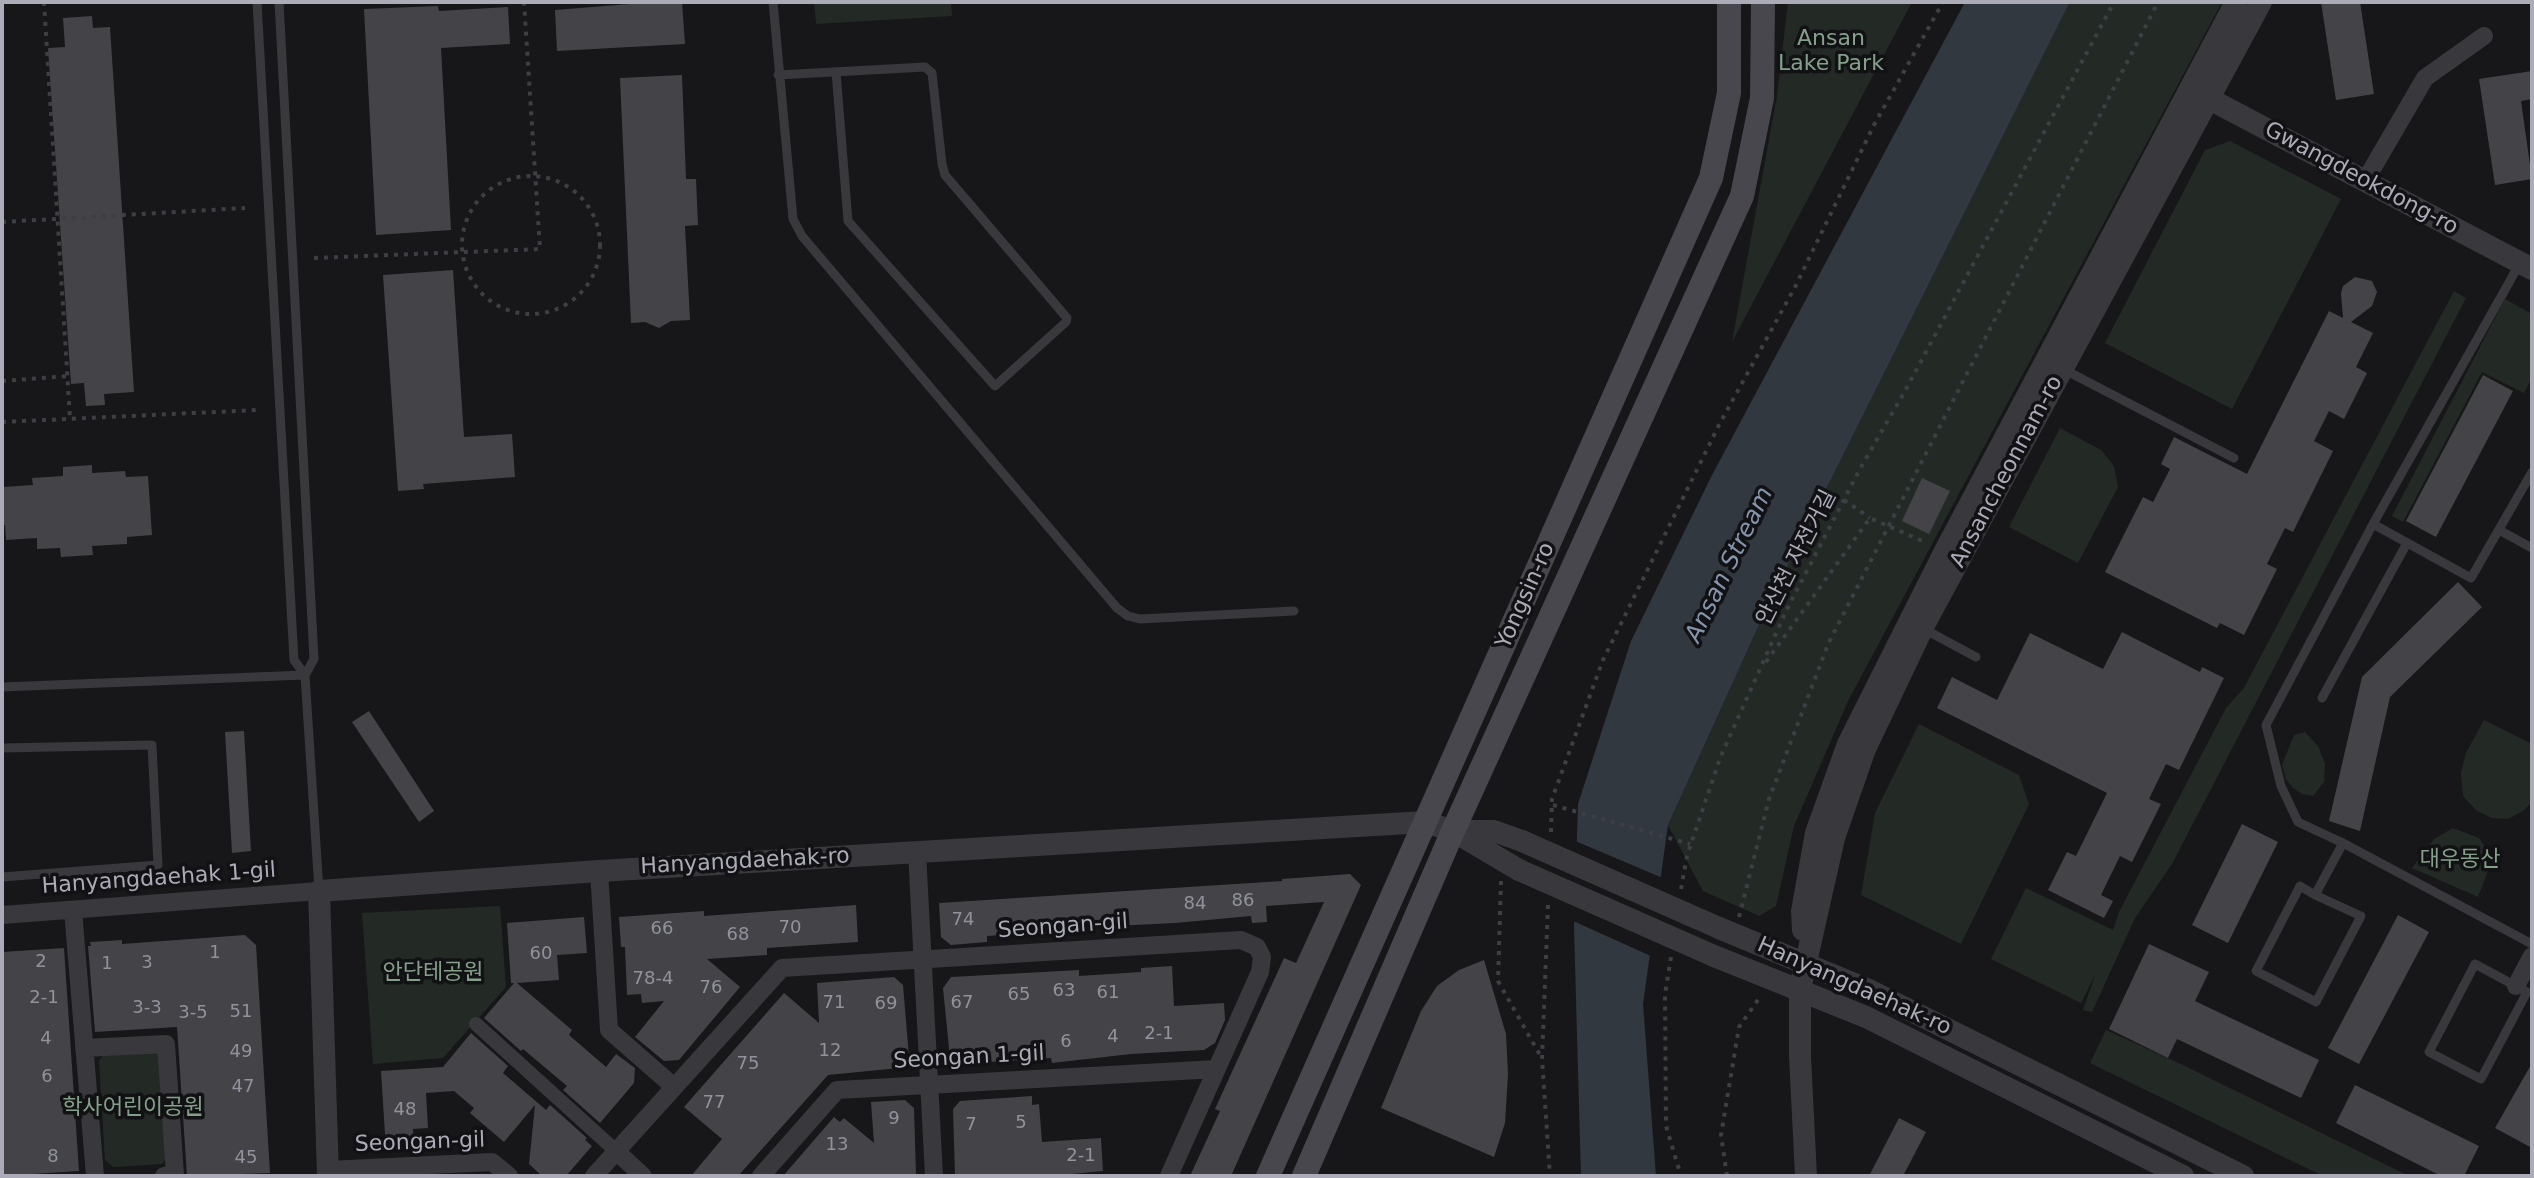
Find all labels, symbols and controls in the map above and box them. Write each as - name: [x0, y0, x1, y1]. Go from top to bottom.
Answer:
- park label: Ansan Lake Park: [1778, 26, 1884, 78]
- street label: Gwangdeokdong-ro: [2260, 117, 2462, 241]
- street label: Ansancheonnam-ro: [1945, 371, 2069, 573]
- water label: Ansan Stream: [1680, 483, 1780, 647]
- street label: 안산천 자전거길: [1751, 486, 1843, 630]
- street label: Yongsin-ro: [1491, 539, 1561, 653]
- street label: Hanyangdaehak-ro: [640, 843, 850, 881]
- park label: 대우동산: [2420, 847, 2500, 873]
- street label: Hanyangdaehak 1-gil: [41, 858, 277, 900]
- house number: 86: [1232, 890, 1254, 912]
- house number: 84: [1184, 893, 1206, 915]
- house number: 74: [952, 909, 974, 931]
- street label: Seongan-gil: [997, 909, 1129, 945]
- house number: 70: [779, 917, 801, 939]
- house number: 66: [651, 918, 673, 940]
- house number: 68: [727, 924, 749, 946]
- street label: Hanyangdaehak-ro: [1753, 932, 1955, 1042]
- house number: 1: [209, 942, 221, 964]
- house number: 60: [530, 943, 552, 965]
- house number: 2: [35, 951, 47, 973]
- house number: 3: [141, 952, 153, 974]
- house number: 1: [101, 953, 113, 975]
- park label: 안단테공원: [382, 960, 484, 986]
- house number: 78-4: [633, 968, 673, 990]
- house number: 76: [700, 977, 722, 999]
- house number: 63: [1053, 980, 1075, 1002]
- house number: 61: [1097, 982, 1119, 1004]
- house number: 65: [1008, 984, 1030, 1006]
- house number: 2-1: [29, 987, 59, 1009]
- house number: 71: [823, 992, 845, 1014]
- house number: 67: [951, 992, 973, 1014]
- house number: 69: [875, 993, 897, 1015]
- house number: 3-3: [132, 997, 162, 1019]
- house number: 51: [230, 1001, 252, 1023]
- house number: 3-5: [178, 1002, 208, 1024]
- house number: 2-1: [1144, 1023, 1174, 1045]
- house number: 4: [1107, 1026, 1119, 1048]
- house number: 4: [40, 1028, 52, 1050]
- house number: 6: [1060, 1031, 1072, 1053]
- house number: 12: [819, 1040, 841, 1062]
- house number: 49: [230, 1041, 252, 1063]
- street label: Seongan 1-gil: [893, 1041, 1045, 1075]
- house number: 75: [737, 1053, 759, 1075]
- house number: 6: [41, 1066, 53, 1088]
- house number: 47: [232, 1076, 254, 1098]
- house number: 77: [703, 1092, 725, 1114]
- park label: 학사어린이공원: [62, 1095, 204, 1121]
- house number: 48: [394, 1099, 416, 1121]
- house number: 9: [888, 1108, 900, 1130]
- house number: 5: [1015, 1112, 1027, 1134]
- house number: 7: [965, 1114, 977, 1136]
- street label: Seongan-gil: [354, 1128, 486, 1158]
- house number: 13: [826, 1134, 848, 1156]
- house number: 2-1: [1066, 1145, 1096, 1167]
- house number: 8: [47, 1146, 59, 1168]
- house number: 45: [235, 1147, 257, 1169]

